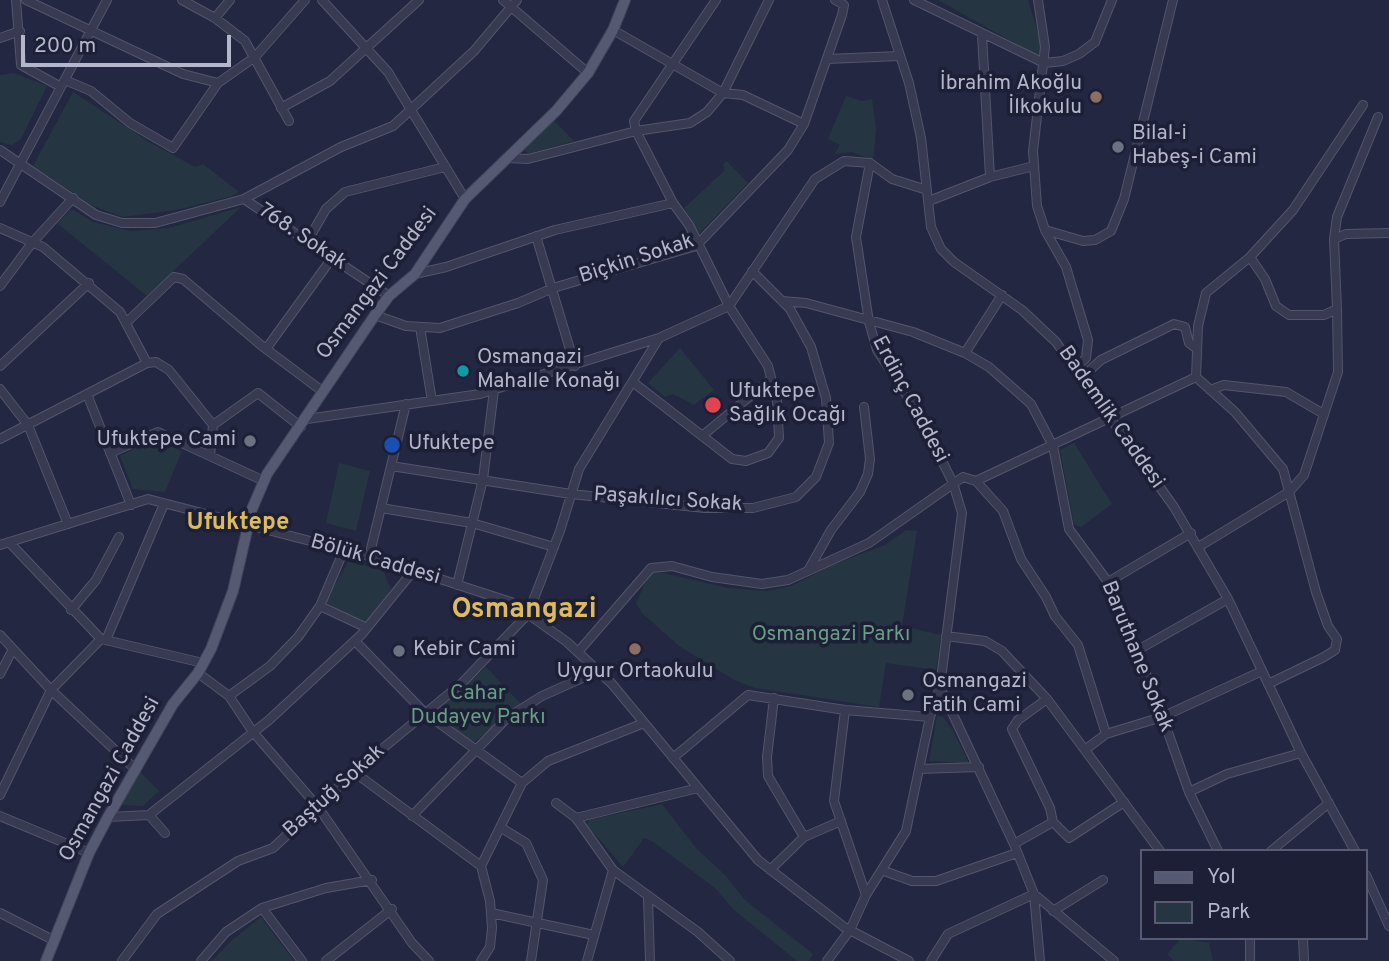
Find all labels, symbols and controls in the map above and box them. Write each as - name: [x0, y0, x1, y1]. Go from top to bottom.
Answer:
- scale bar: [24, 21, 234, 65]
- text: 200 m: [34, 33, 96, 60]
- place label: İbrahim Akoğlu İlkokulu: [940, 72, 1082, 122]
- marker: İbrahim Akoğlu İlkokulu: [1088, 89, 1104, 105]
- place label: Bilal-i Habeş-i Cami: [1132, 122, 1257, 172]
- marker: Bilal-i Habeş-i Cami: [1110, 139, 1126, 155]
- street label: 768. Sokak: [253, 199, 351, 277]
- street label: Osmangazi Caddesi: [312, 203, 444, 365]
- street label: Biçkin Sokak: [576, 230, 698, 290]
- street label: Erdinç Caddesi: [865, 332, 953, 468]
- street label: Bademlik Caddesi: [1051, 342, 1169, 494]
- place label: Osmangazi Mahalle Konağı: [477, 346, 620, 396]
- marker: Osmangazi Mahalle Konağı: [455, 363, 471, 379]
- place label: Ufuktepe Sağlık Ocağı: [729, 380, 846, 430]
- marker: Ufuktepe Sağlık Ocağı: [703, 395, 723, 415]
- place label: Ufuktepe Cami: [97, 428, 236, 454]
- place label: Ufuktepe: [408, 432, 494, 458]
- marker: Ufuktepe Cami: [242, 433, 258, 449]
- marker: Ufuktepe: [382, 435, 402, 455]
- street label: Paşakılıcı Sokak: [593, 483, 743, 519]
- district label: Ufuktepe: [187, 510, 289, 538]
- street label: Bölük Caddesi: [307, 530, 443, 592]
- street label: Baruthane Sokak: [1094, 578, 1178, 736]
- district label: Osmangazi: [451, 594, 597, 628]
- park label: Osmangazi Parkı: [752, 623, 910, 649]
- place label: Kebir Cami: [413, 638, 516, 664]
- marker: Uygur Ortaokulu: [627, 641, 643, 657]
- marker: Kebir Cami: [391, 643, 407, 659]
- place label: Uygur Ortaokulu: [556, 660, 714, 686]
- place label: Osmangazi Fatih Cami: [922, 670, 1027, 720]
- park label: Cahar Dudayev Parkı: [410, 682, 546, 732]
- marker: Osmangazi Fatih Cami: [900, 687, 916, 703]
- street label: Osmangazi Caddesi: [55, 693, 167, 867]
- street label: Baştuğ Sokak: [279, 740, 391, 844]
- legend: [1140, 849, 1368, 940]
- text: Yol: [1207, 864, 1236, 891]
- text: Park: [1207, 899, 1250, 926]

